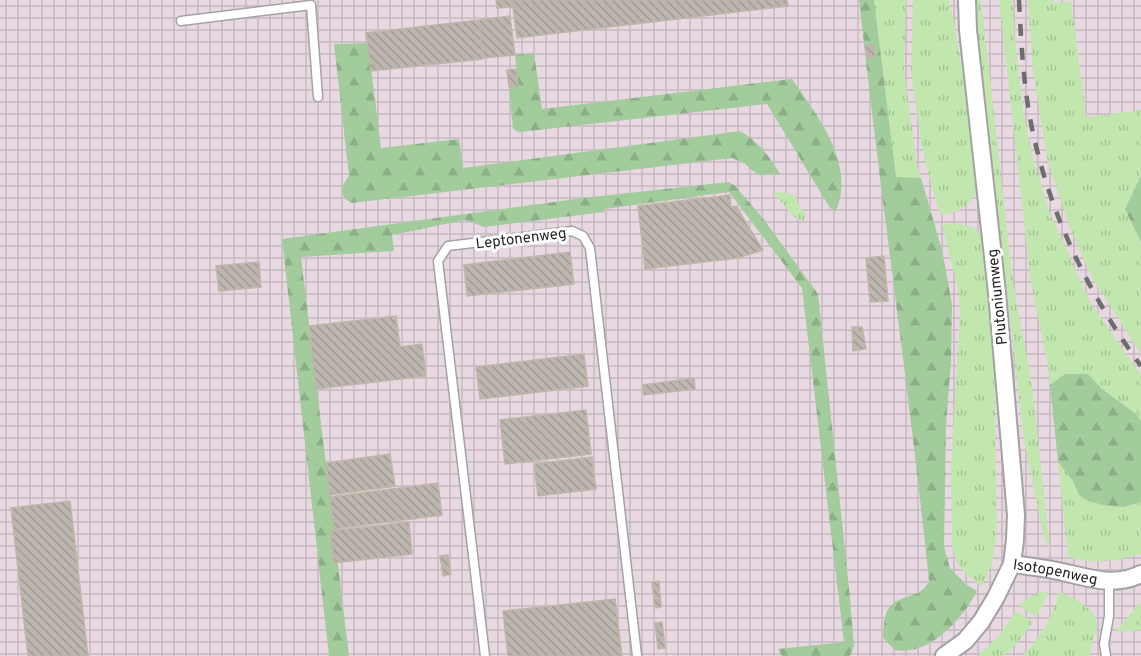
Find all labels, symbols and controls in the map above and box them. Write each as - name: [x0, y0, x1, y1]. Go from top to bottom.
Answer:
- street label: Leptonenweg: [475, 224, 568, 254]
- street label: Plutoniumweg: [984, 248, 1013, 346]
- street label: Isotopenweg: [1012, 556, 1099, 591]

